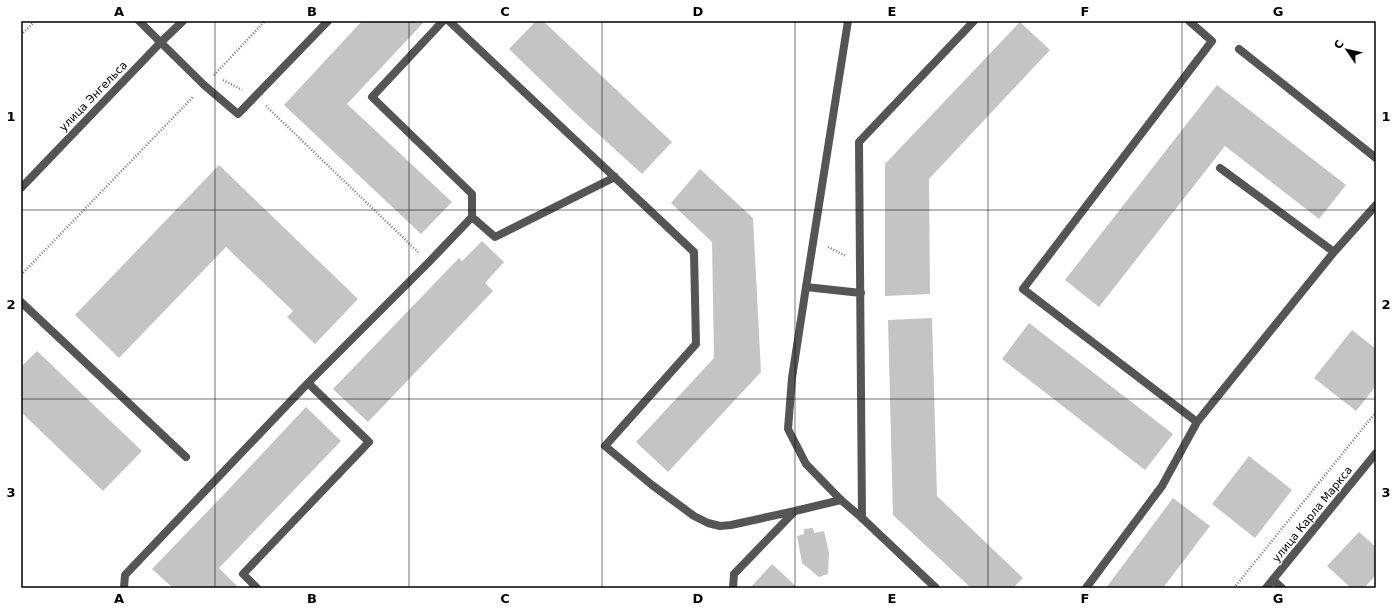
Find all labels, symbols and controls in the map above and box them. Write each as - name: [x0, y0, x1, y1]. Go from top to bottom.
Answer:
- text: A: [114, 4, 124, 19]
- text: B: [307, 4, 317, 19]
- text: C: [500, 4, 510, 19]
- text: D: [693, 4, 704, 19]
- text: E: [888, 4, 896, 19]
- text: F: [1081, 4, 1089, 19]
- text: G: [1273, 4, 1283, 19]
- north arrow: [1327, 30, 1367, 70]
- text: С: [1331, 38, 1347, 52]
- street label: улица Энгельса: [57, 59, 130, 134]
- text: 1: [6, 109, 16, 124]
- text: 1: [1381, 109, 1391, 124]
- text: 2: [6, 297, 16, 312]
- text: 2: [1381, 297, 1391, 312]
- street label: улица Карла Маркса: [1270, 464, 1355, 565]
- text: 3: [6, 485, 16, 500]
- text: 3: [1381, 485, 1391, 500]
- text: A: [114, 591, 124, 606]
- text: B: [307, 591, 317, 606]
- text: C: [500, 591, 510, 606]
- text: D: [693, 591, 704, 606]
- text: E: [888, 591, 896, 606]
- text: F: [1081, 591, 1089, 606]
- text: G: [1273, 591, 1283, 606]

